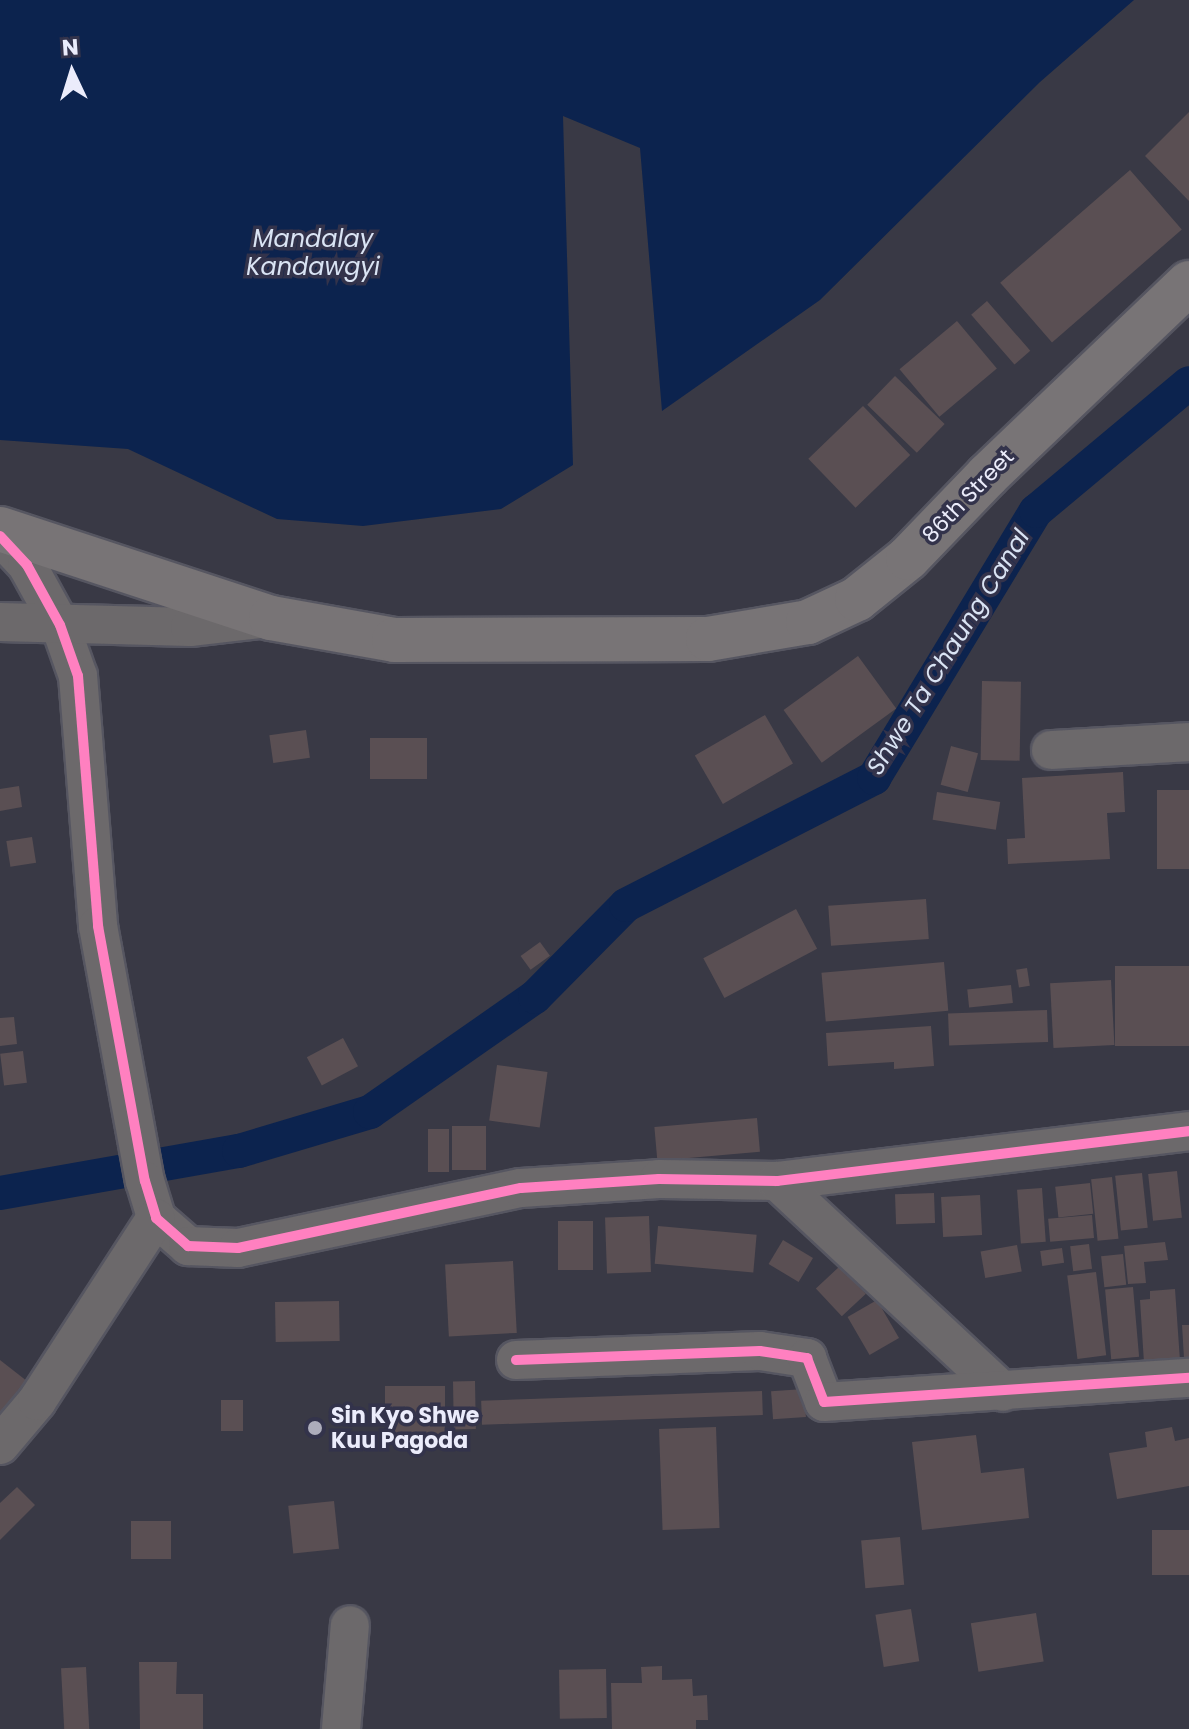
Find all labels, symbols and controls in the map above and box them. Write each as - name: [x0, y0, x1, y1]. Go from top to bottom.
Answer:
- north arrow: [32, 32, 112, 112]
- text: N: [61, 32, 80, 64]
- water label: Mandalay Kandawgyi: [246, 225, 380, 281]
- street label: 86th Street: [917, 444, 1019, 548]
- water label: Shwe Ta Chaung Canal: [861, 524, 1035, 780]
- place label: Sin Kyo Shwe Kuu Pagoda: [331, 1402, 479, 1454]
- marker: Sin Kyo Shwe Kuu Pagoda: [306, 1419, 324, 1437]

